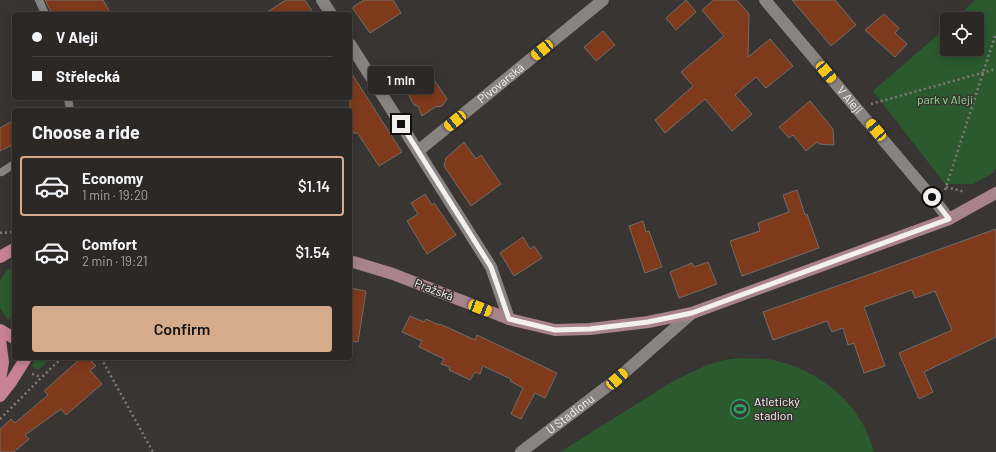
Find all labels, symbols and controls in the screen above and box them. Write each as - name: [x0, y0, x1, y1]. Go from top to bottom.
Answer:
- map controls: [940, 12, 984, 56]
- button: locate: [940, 12, 984, 56]
- text: V Aleji: [56, 28, 98, 46]
- car: [529, 38, 555, 62]
- street label: Pivovarská: [474, 59, 526, 106]
- car: [814, 59, 838, 85]
- callout: 1 min: [368, 66, 434, 94]
- text: Střelecká: [56, 67, 120, 85]
- text: 1 min: [387, 72, 415, 88]
- street label: V Aleji: [835, 83, 866, 116]
- park label: park v Aleji: [917, 92, 973, 106]
- car: [442, 109, 468, 133]
- route end: [392, 115, 410, 133]
- car: [864, 117, 888, 143]
- text: Choose a ride: [32, 121, 140, 143]
- icon: car: [34, 168, 70, 204]
- text: Economy: [82, 169, 143, 187]
- text: $1.14: [298, 177, 330, 195]
- text: 1 min · 19:20: [82, 187, 148, 203]
- route start: [923, 188, 941, 206]
- icon: car: [34, 234, 70, 270]
- text: Comfort: [82, 235, 137, 253]
- text: $1.54: [295, 243, 330, 261]
- text: 2 min · 19:21: [82, 253, 148, 269]
- street label: Pražská: [413, 275, 456, 303]
- car: [467, 298, 493, 318]
- button: Confirm: [32, 306, 332, 352]
- car: [604, 367, 630, 391]
- street label: U Stadionu: [543, 391, 597, 436]
- place label: Atletický stadion: [754, 394, 800, 422]
- sports icon: Atletický stadion: [729, 398, 751, 420]

